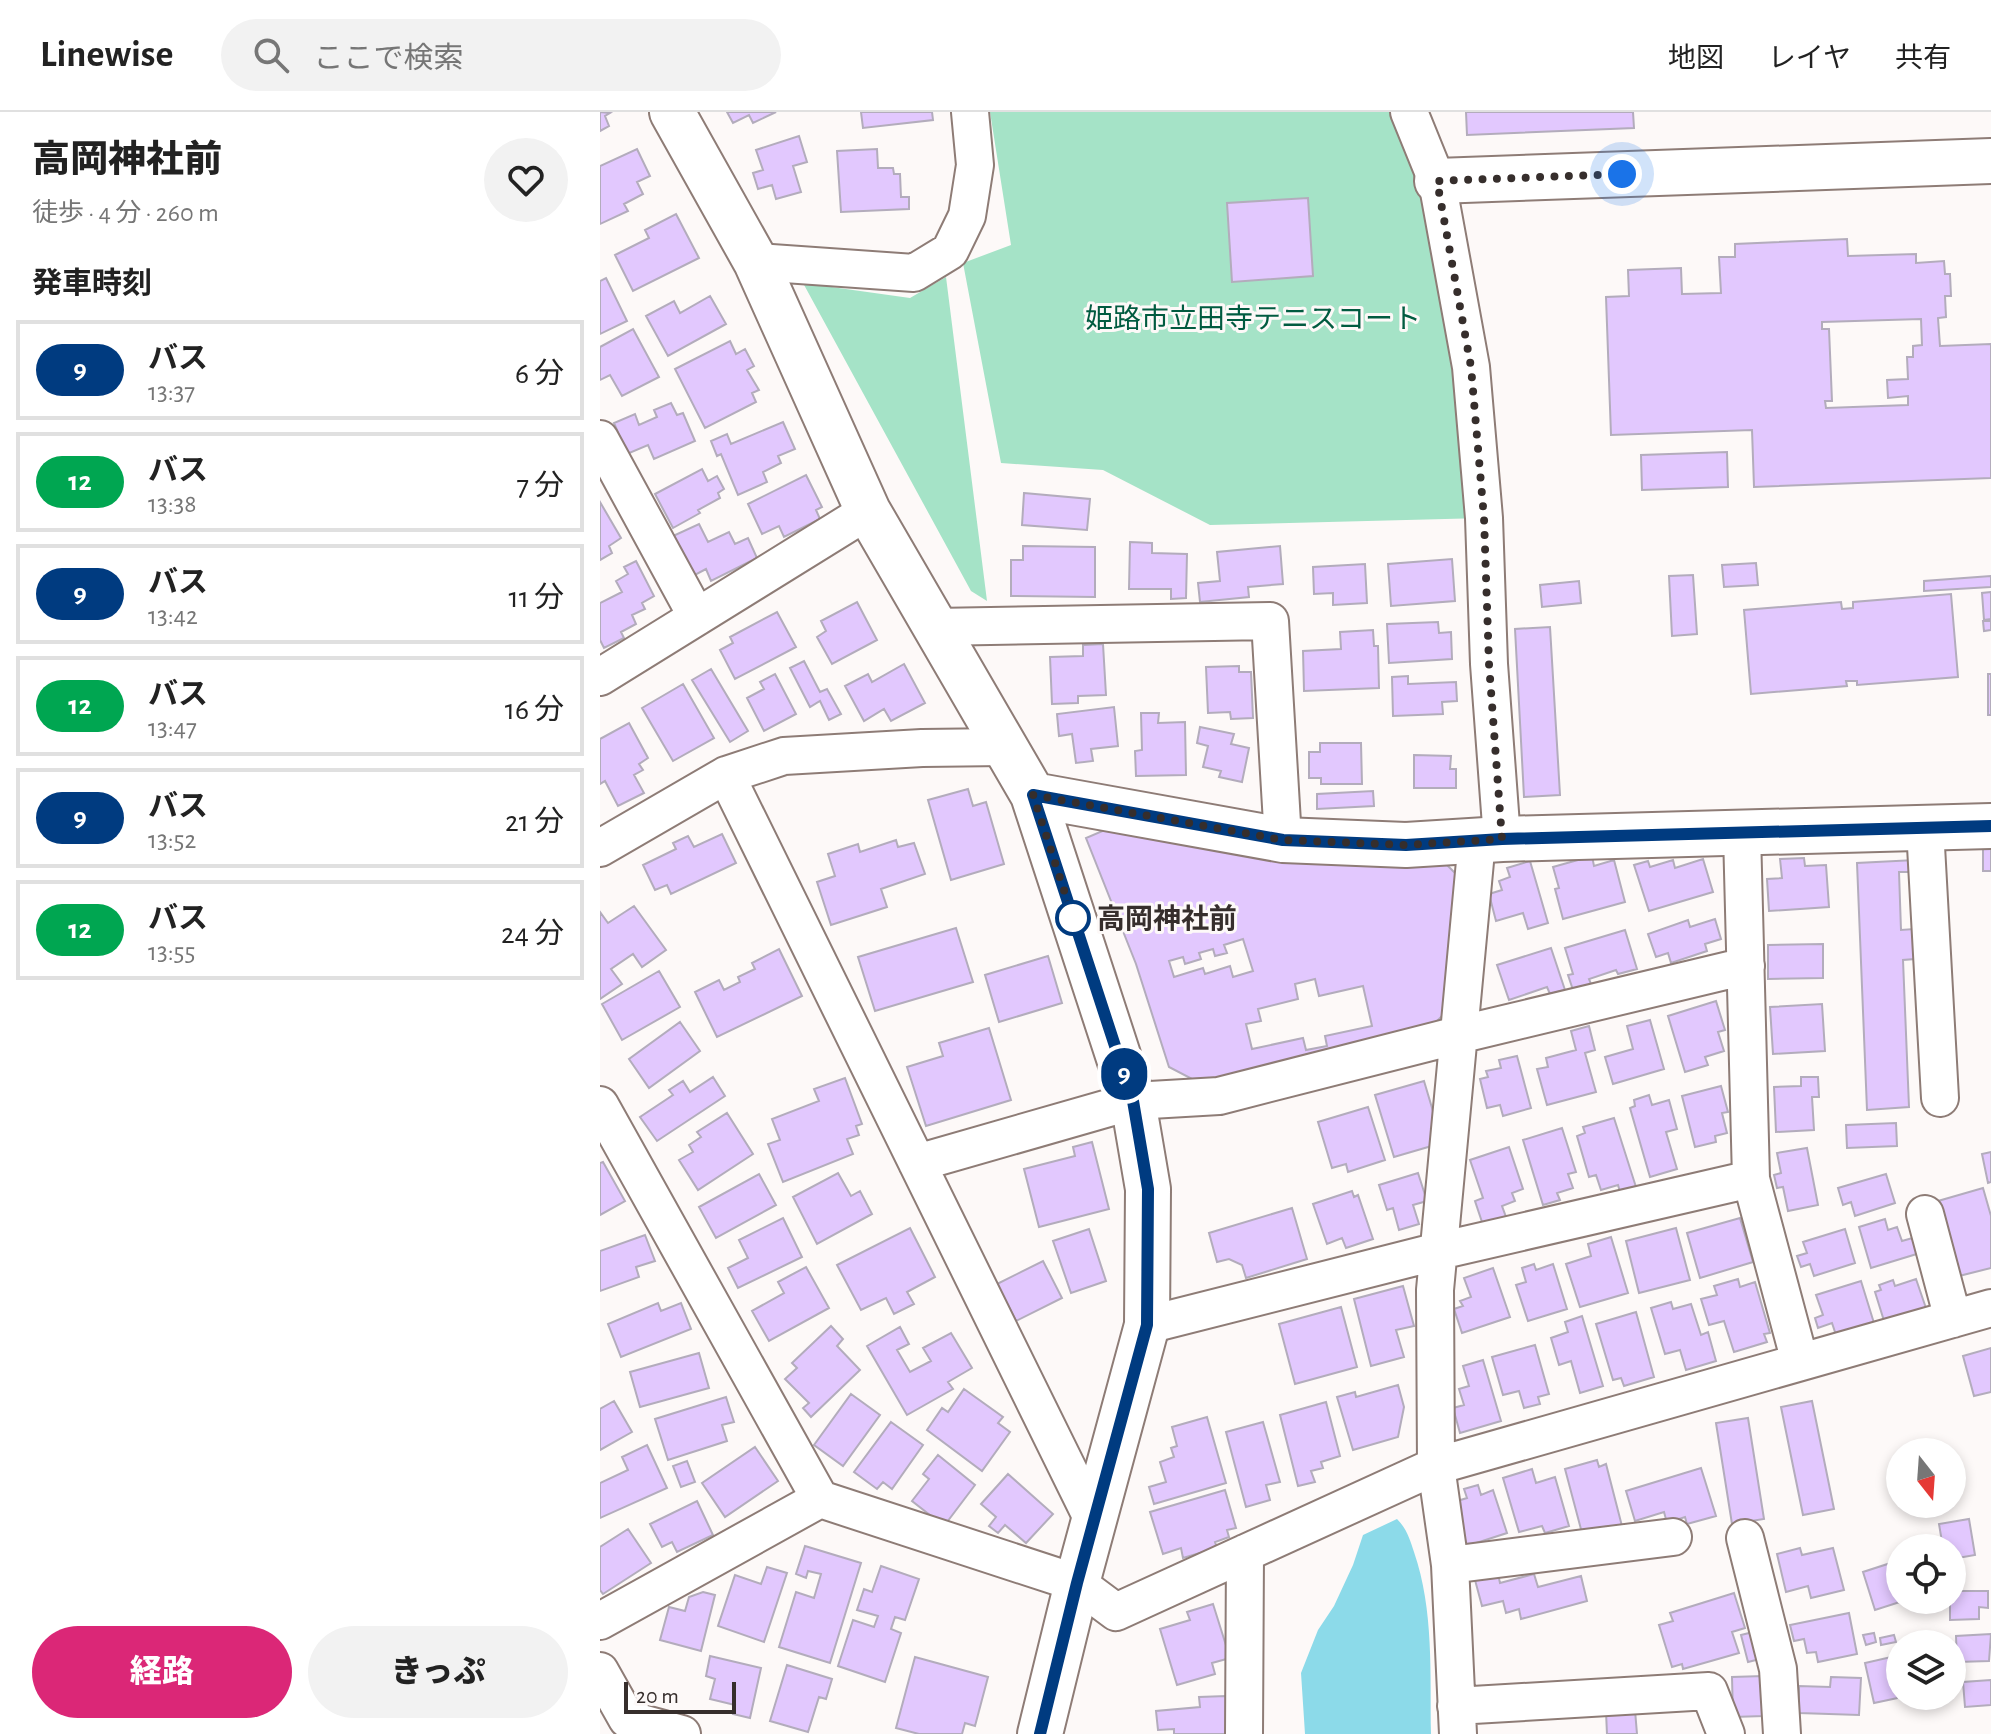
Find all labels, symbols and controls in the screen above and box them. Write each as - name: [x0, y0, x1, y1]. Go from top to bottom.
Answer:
- search box: [221, 19, 781, 91]
- icon: search: [249, 33, 293, 77]
- text: Linewise: [40, 36, 173, 74]
- text: ここで検索: [313, 44, 463, 74]
- text: 地図: [1668, 45, 1724, 73]
- text: レイヤ: [1768, 45, 1851, 73]
- text: 共有: [1895, 45, 1951, 73]
- button: heart: [484, 138, 568, 222]
- text: 高岡神社前: [32, 142, 222, 180]
- your location: [1602, 154, 1642, 194]
- text: 徒歩 · 4 分 · 260 m: [32, 200, 219, 226]
- text: 発車時刻: [32, 269, 152, 299]
- park label: 姫路市立田寺テニスコート: [1085, 304, 1421, 334]
- text: バス: [148, 344, 208, 374]
- text: 9: [73, 356, 87, 384]
- text: 6 分: [515, 359, 564, 389]
- text: 13:37: [148, 379, 195, 405]
- text: バス: [148, 456, 208, 486]
- text: 12: [68, 468, 92, 496]
- text: 7 分: [517, 471, 564, 501]
- text: 13:38: [148, 491, 197, 517]
- text: バス: [148, 568, 208, 598]
- text: 9: [73, 580, 87, 608]
- text: 11 分: [508, 583, 564, 613]
- text: 13:42: [148, 603, 198, 629]
- text: バス: [148, 680, 208, 710]
- text: 12: [68, 692, 92, 720]
- text: 16 分: [505, 695, 564, 725]
- text: 13:47: [148, 715, 197, 741]
- text: バス: [148, 792, 208, 822]
- text: 9: [73, 804, 87, 832]
- text: 21 分: [505, 807, 564, 837]
- text: 13:52: [148, 827, 196, 853]
- marker: 高岡神社前: [1056, 901, 1090, 935]
- place label: 高岡神社前: [1097, 903, 1237, 934]
- text: バス: [148, 904, 208, 934]
- text: 12: [68, 916, 92, 944]
- text: 24 分: [501, 919, 564, 949]
- text: 13:55: [148, 939, 195, 965]
- line badge: 9: [1098, 1048, 1150, 1100]
- text: 9: [1117, 1060, 1131, 1088]
- north arrow: [1886, 1438, 1966, 1518]
- map controls: [1886, 1438, 1966, 1710]
- button: locate: [1886, 1534, 1966, 1614]
- button: 経路: [32, 1626, 292, 1718]
- button: きっぷ: [308, 1626, 568, 1718]
- button: layers: [1886, 1630, 1966, 1710]
- scale bar: [624, 1678, 736, 1714]
- text: 20 m: [636, 1685, 679, 1707]

